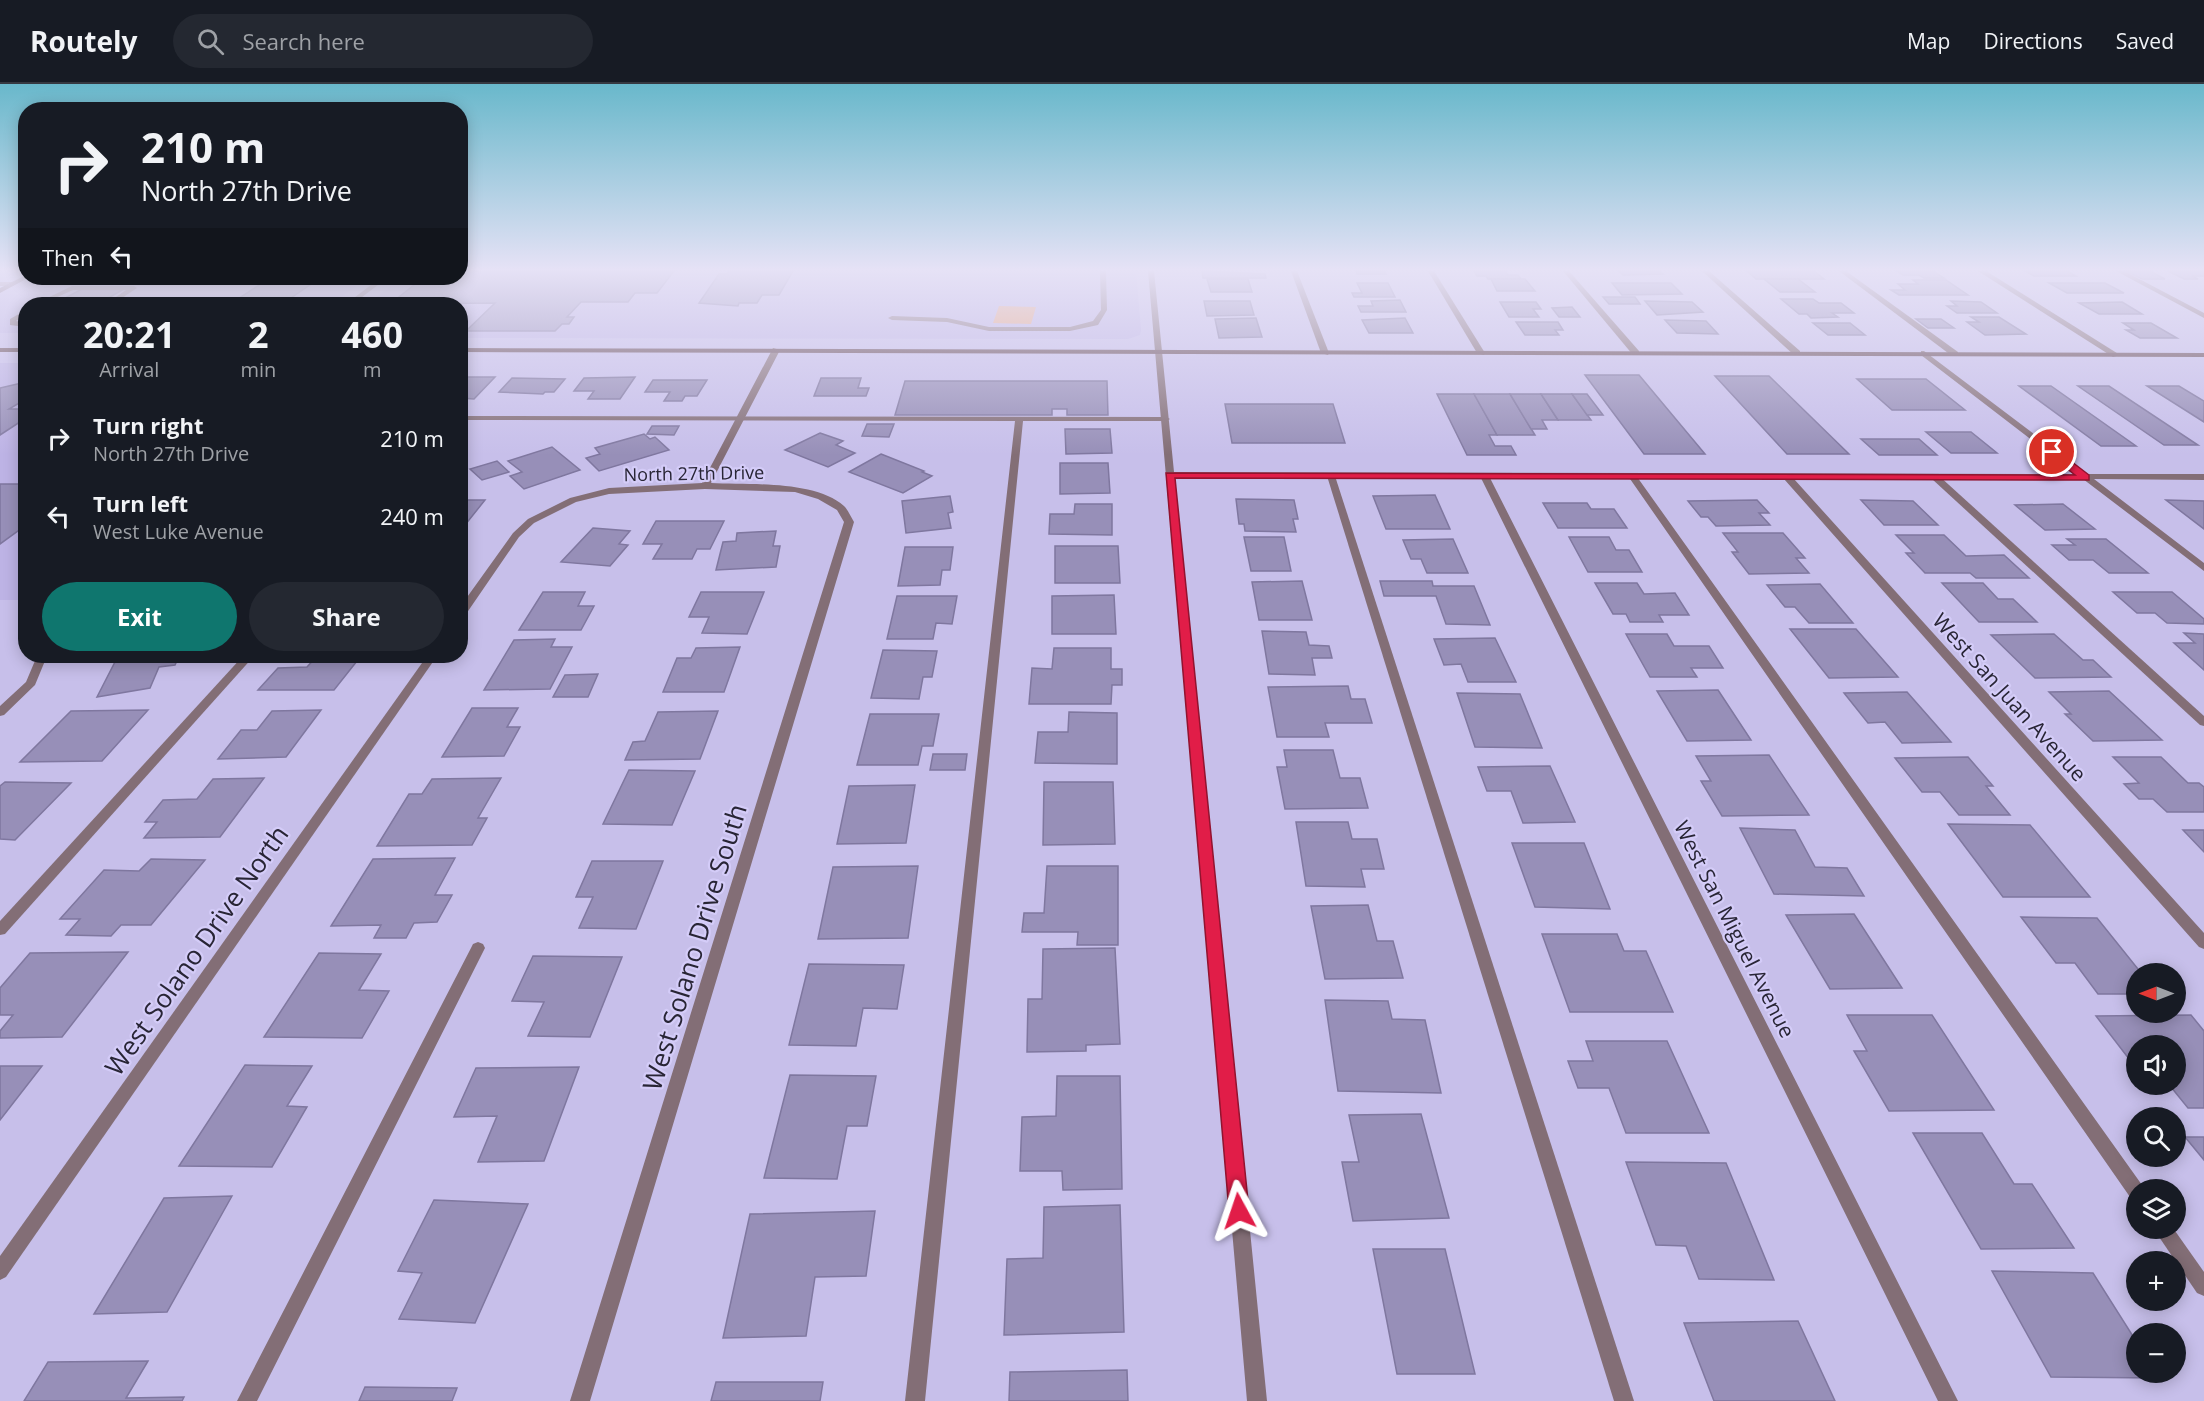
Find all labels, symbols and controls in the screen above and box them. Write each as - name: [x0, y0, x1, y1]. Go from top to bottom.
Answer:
- search box: [173, 14, 593, 68]
- text: Routely: [30, 22, 137, 60]
- icon: search: [194, 25, 227, 58]
- text: Search here: [242, 26, 365, 56]
- text: Map: [1907, 27, 1950, 55]
- text: Directions: [1983, 27, 2083, 55]
- text: Saved: [2116, 27, 2174, 55]
- text: 210 m: [141, 118, 265, 175]
- icon: right: [42, 126, 120, 204]
- text: North 27th Drive: [141, 172, 352, 209]
- icon: left: [105, 240, 138, 273]
- text: Then: [42, 242, 93, 272]
- text: 20:21: [83, 310, 176, 359]
- text: 2: [248, 310, 269, 359]
- text: 460: [341, 310, 403, 359]
- text: Arrival: [99, 356, 159, 383]
- text: min: [240, 356, 276, 383]
- text: m: [363, 356, 381, 383]
- text: Turn right: [93, 410, 204, 440]
- icon: right: [42, 422, 75, 455]
- text: 210 m: [380, 423, 444, 453]
- pin: [2026, 426, 2077, 477]
- icon: arrive: [2035, 435, 2068, 468]
- text: North 27th Drive: [93, 440, 249, 467]
- street label: North 27th Drive: [623, 460, 765, 486]
- text: Turn left: [93, 488, 188, 518]
- icon: left: [42, 500, 75, 533]
- text: 240 m: [380, 501, 444, 531]
- text: West Luke Avenue: [93, 518, 264, 545]
- button: Exit: [42, 582, 237, 651]
- button: Share: [249, 582, 444, 651]
- street label: West San Juan Avenue: [1927, 607, 2093, 787]
- street label: West Solano Drive South: [633, 799, 755, 1095]
- street label: West San Miguel Avenue: [1668, 816, 1802, 1042]
- street label: West Solano Drive North: [96, 818, 296, 1082]
- north arrow: [2126, 963, 2186, 1023]
- map controls: [2126, 963, 2186, 1383]
- button: sound: [2126, 1035, 2186, 1095]
- button: search: [2126, 1107, 2186, 1167]
- position arrow: [1207, 1179, 1271, 1243]
- button: layers: [2126, 1179, 2186, 1239]
- button: +: [2126, 1251, 2186, 1311]
- button: −: [2126, 1323, 2186, 1383]

